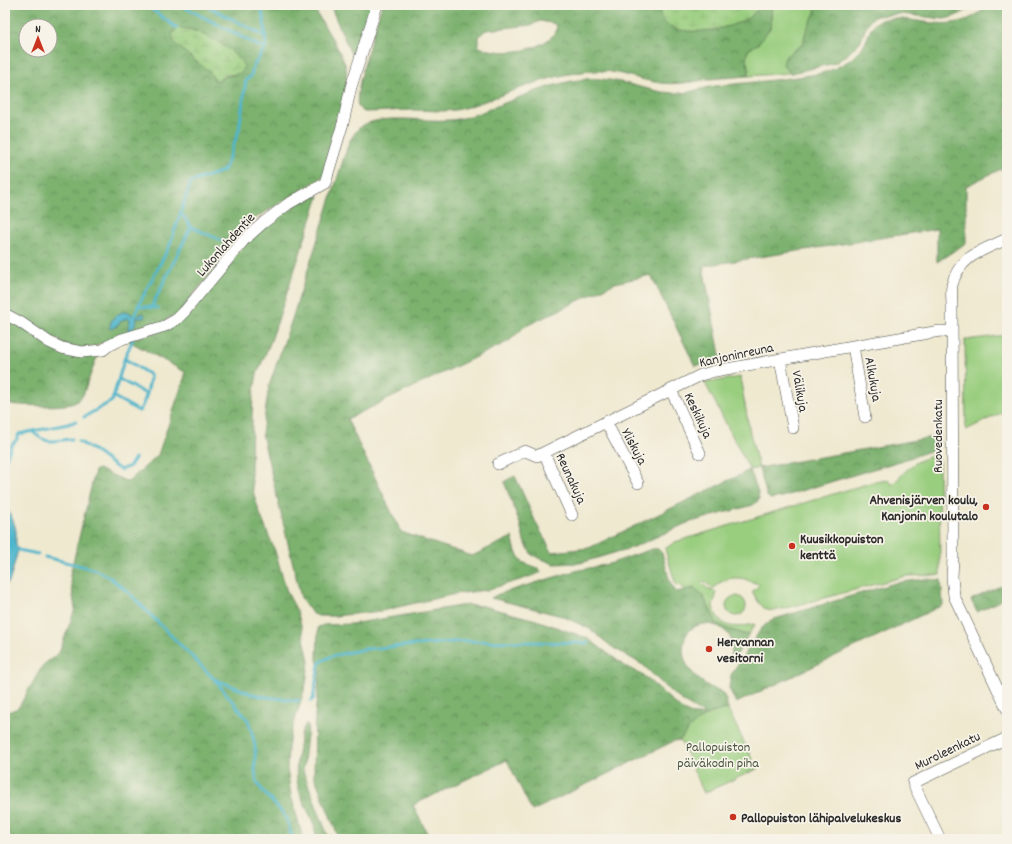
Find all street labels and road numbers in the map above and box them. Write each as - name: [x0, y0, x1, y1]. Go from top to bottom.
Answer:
- street label: Lukonlahdentie: [192, 209, 261, 282]
- street label: Kanjoninreuna: [697, 338, 776, 374]
- street label: Alkukuja: [858, 356, 886, 404]
- street label: Välikuja: [786, 369, 813, 414]
- street label: Keskikuja: [678, 389, 717, 443]
- street label: Ruovedenkatu: [929, 399, 949, 473]
- street label: Yliskuja: [615, 425, 651, 469]
- street label: Reunakuja: [550, 450, 591, 508]
- street label: Muroleenkatu: [911, 727, 984, 776]

